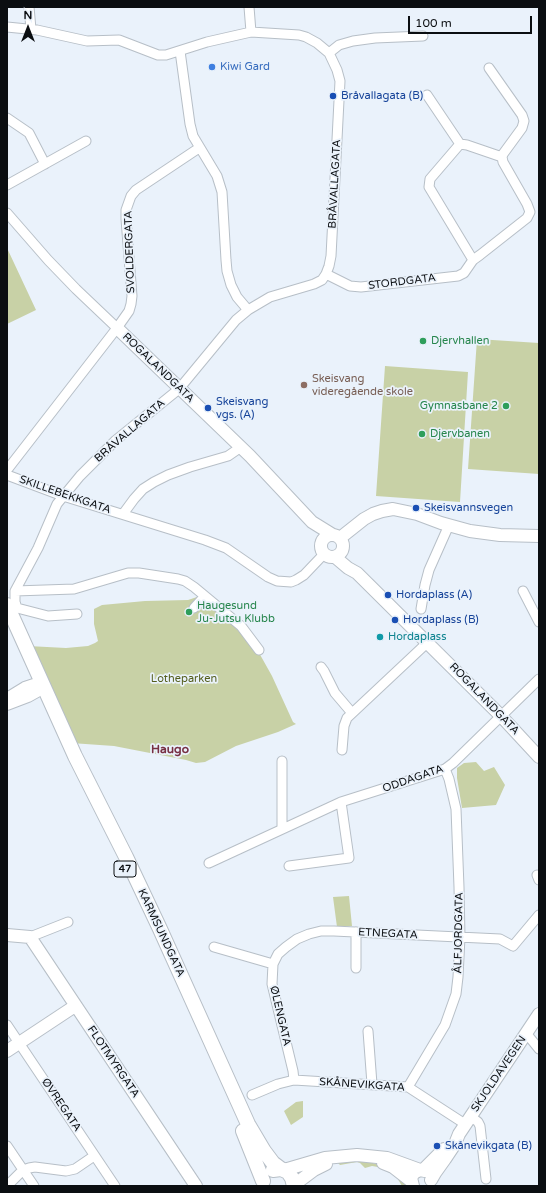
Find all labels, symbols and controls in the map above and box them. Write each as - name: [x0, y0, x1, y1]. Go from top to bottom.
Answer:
- north arrow: [8, 8, 48, 48]
- scale bar: [410, 8, 534, 34]
- text: N: [24, 9, 32, 22]
- text: 100 m: [415, 16, 452, 30]
- place label: Kiwi Gard: [220, 60, 270, 74]
- marker: Kiwi Gard: [207, 62, 217, 72]
- place label: Bråvallagata (B): [341, 89, 423, 103]
- marker: Bråvallagata (B): [328, 91, 338, 101]
- street label: BRÅVALLAGATA: [326, 139, 344, 229]
- street label: SVOLDERGATA: [122, 210, 138, 294]
- street label: STORDGATA: [367, 271, 437, 293]
- street label: ROGALANDGATA: [119, 330, 197, 406]
- place label: Djervhallen: [431, 334, 489, 348]
- marker: Djervhallen: [418, 336, 428, 346]
- place label: Skeisvang videregående skole: [312, 372, 413, 398]
- marker: Skeisvang videregående skole: [299, 380, 309, 390]
- place label: Skeisvang vgs. (A): [216, 395, 268, 421]
- street label: BRÅVALLAGATA: [92, 397, 168, 465]
- place label: Gymnasbane 2: [420, 399, 498, 413]
- marker: Gymnasbane 2: [501, 401, 511, 411]
- marker: Skeisvang vgs. (A): [203, 403, 213, 413]
- place label: Djervbanen: [430, 427, 490, 441]
- marker: Djervbanen: [417, 429, 427, 439]
- street label: SKILLEBEKKGATA: [17, 473, 113, 517]
- place label: Skeisvannsvegen: [424, 501, 513, 515]
- marker: Skeisvannsvegen: [411, 503, 421, 513]
- place label: Hordaplass (A): [396, 588, 472, 602]
- marker: Hordaplass (A): [383, 590, 393, 600]
- place label: Haugesund Ju-Jutsu Klubb: [197, 599, 275, 625]
- marker: Haugesund Ju-Jutsu Klubb: [184, 607, 194, 617]
- place label: Hordaplass (B): [403, 613, 479, 627]
- marker: Hordaplass (B): [390, 615, 400, 625]
- place label: Hordaplass: [388, 630, 446, 644]
- marker: Hordaplass: [375, 632, 385, 642]
- street label: ROGALANDGATA: [446, 660, 522, 738]
- park label: Lotheparken: [151, 672, 217, 686]
- district label: Haugo: [151, 743, 189, 757]
- street label: ODDAGATA: [381, 762, 445, 796]
- road number: 47: [114, 861, 136, 877]
- street label: KARMSUNDGATA: [135, 887, 187, 979]
- street label: ÅLFJORDGATA: [452, 892, 466, 974]
- street label: ETNEGATA: [358, 926, 418, 942]
- street label: ØLENGATA: [267, 985, 293, 1047]
- street label: FLOTMYRGATA: [84, 1024, 142, 1100]
- street label: SKJOLDAVEGEN: [469, 1033, 529, 1115]
- street label: SKÅNEVIKGATA: [319, 1075, 405, 1095]
- street label: ØVREGATA: [38, 1076, 84, 1134]
- place label: Skånevikgata (B): [445, 1139, 532, 1153]
- marker: Skånevikgata (B): [432, 1141, 442, 1151]

